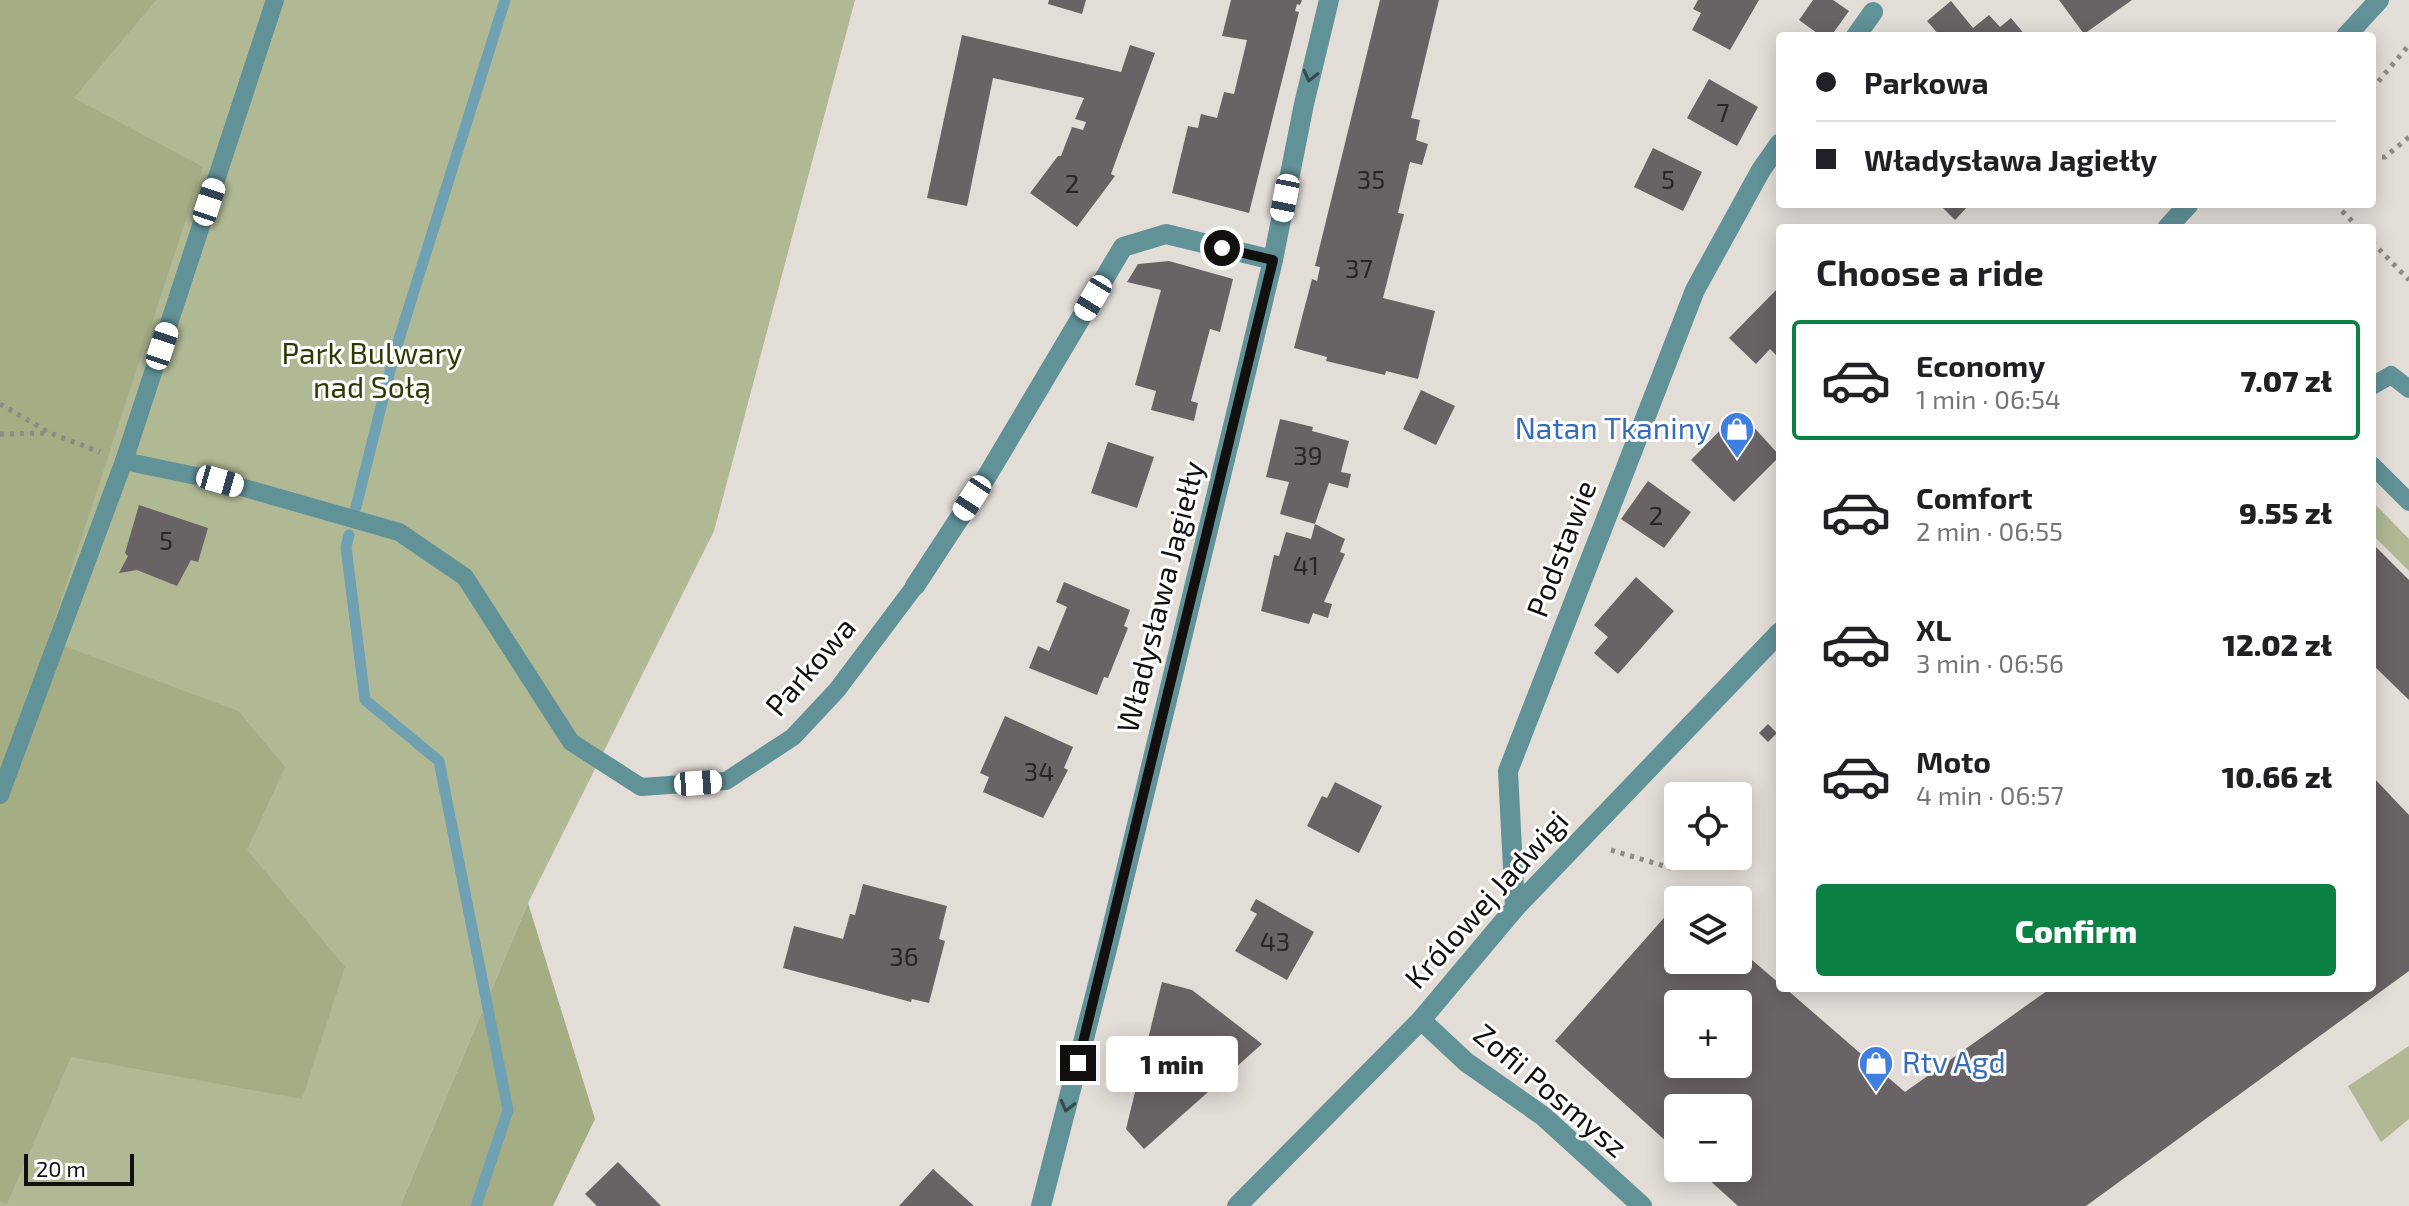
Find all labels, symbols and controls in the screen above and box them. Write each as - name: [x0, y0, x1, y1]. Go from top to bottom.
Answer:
- text: Parkowa: [1864, 64, 1989, 100]
- one-way arrow: [1303, 69, 1320, 82]
- house number: 7: [1716, 96, 1730, 127]
- text: Władysława Jagiełły: [1864, 141, 2157, 177]
- house number: 35: [1357, 163, 1385, 194]
- house number: 5: [1661, 163, 1675, 194]
- house number: 2: [1065, 167, 1079, 198]
- car: [1269, 172, 1301, 224]
- car: [190, 175, 228, 229]
- route start: [1204, 230, 1240, 266]
- text: Choose a ride: [1816, 250, 2044, 293]
- house number: 37: [1345, 252, 1373, 283]
- car: [1070, 271, 1116, 325]
- car: [143, 319, 181, 373]
- park label: Park Bulwary nad Sołą: [282, 334, 463, 404]
- icon: car: [1820, 344, 1892, 416]
- text: Economy: [1916, 347, 2045, 383]
- text: 7.07 zł: [2240, 362, 2332, 398]
- text: 1 min · 06:54: [1916, 383, 2061, 414]
- place label: Natan Tkaniny: [1515, 409, 1711, 445]
- shop icon: Natan Tkaniny: [1718, 410, 1756, 460]
- house number: 39: [1293, 439, 1323, 470]
- street label: Władysława Jagiełły: [1108, 457, 1210, 736]
- car: [194, 463, 246, 499]
- car: [949, 471, 995, 525]
- street label: Podstawie: [1518, 475, 1603, 622]
- icon: car: [1820, 476, 1892, 548]
- text: Comfort: [1916, 479, 2033, 515]
- text: 9.55 zł: [2239, 494, 2332, 530]
- house number: 2: [1649, 499, 1663, 530]
- text: 2 min · 06:55: [1916, 515, 2063, 546]
- house number: 5: [159, 524, 173, 555]
- house number: 41: [1293, 549, 1319, 580]
- icon: car: [1820, 608, 1892, 680]
- street label: Parkowa: [757, 609, 862, 722]
- text: XL: [1916, 611, 1951, 647]
- text: 12.02 zł: [2222, 626, 2332, 662]
- text: 3 min · 06:56: [1916, 647, 2064, 678]
- icon: car: [1820, 740, 1892, 812]
- text: Moto: [1916, 743, 1991, 779]
- house number: 34: [1024, 755, 1054, 786]
- text: 10.66 zł: [2222, 758, 2332, 794]
- car: [673, 769, 723, 797]
- text: 4 min · 06:57: [1916, 779, 2064, 810]
- map controls: [1664, 782, 1752, 1182]
- button: locate: [1664, 782, 1752, 870]
- street label: Królowej Jadwigi: [1396, 802, 1575, 995]
- button: Confirm: [1816, 884, 2336, 976]
- button: layers: [1664, 886, 1752, 974]
- house number: 43: [1260, 925, 1290, 956]
- house number: 36: [889, 940, 919, 971]
- button: +: [1664, 990, 1752, 1078]
- street label: Zofii Posmysz: [1467, 1015, 1635, 1164]
- callout: 1 min: [1106, 1035, 1238, 1091]
- place label: Rtv Agd: [1902, 1043, 2006, 1079]
- shop icon: Rtv Agd: [1857, 1044, 1895, 1094]
- route end: [1060, 1045, 1096, 1081]
- text: 1 min: [1140, 1048, 1204, 1079]
- button: −: [1664, 1094, 1752, 1182]
- one-way arrow: [1059, 1099, 1076, 1113]
- scale bar: [24, 1150, 134, 1186]
- text: 20 m: [36, 1155, 86, 1181]

